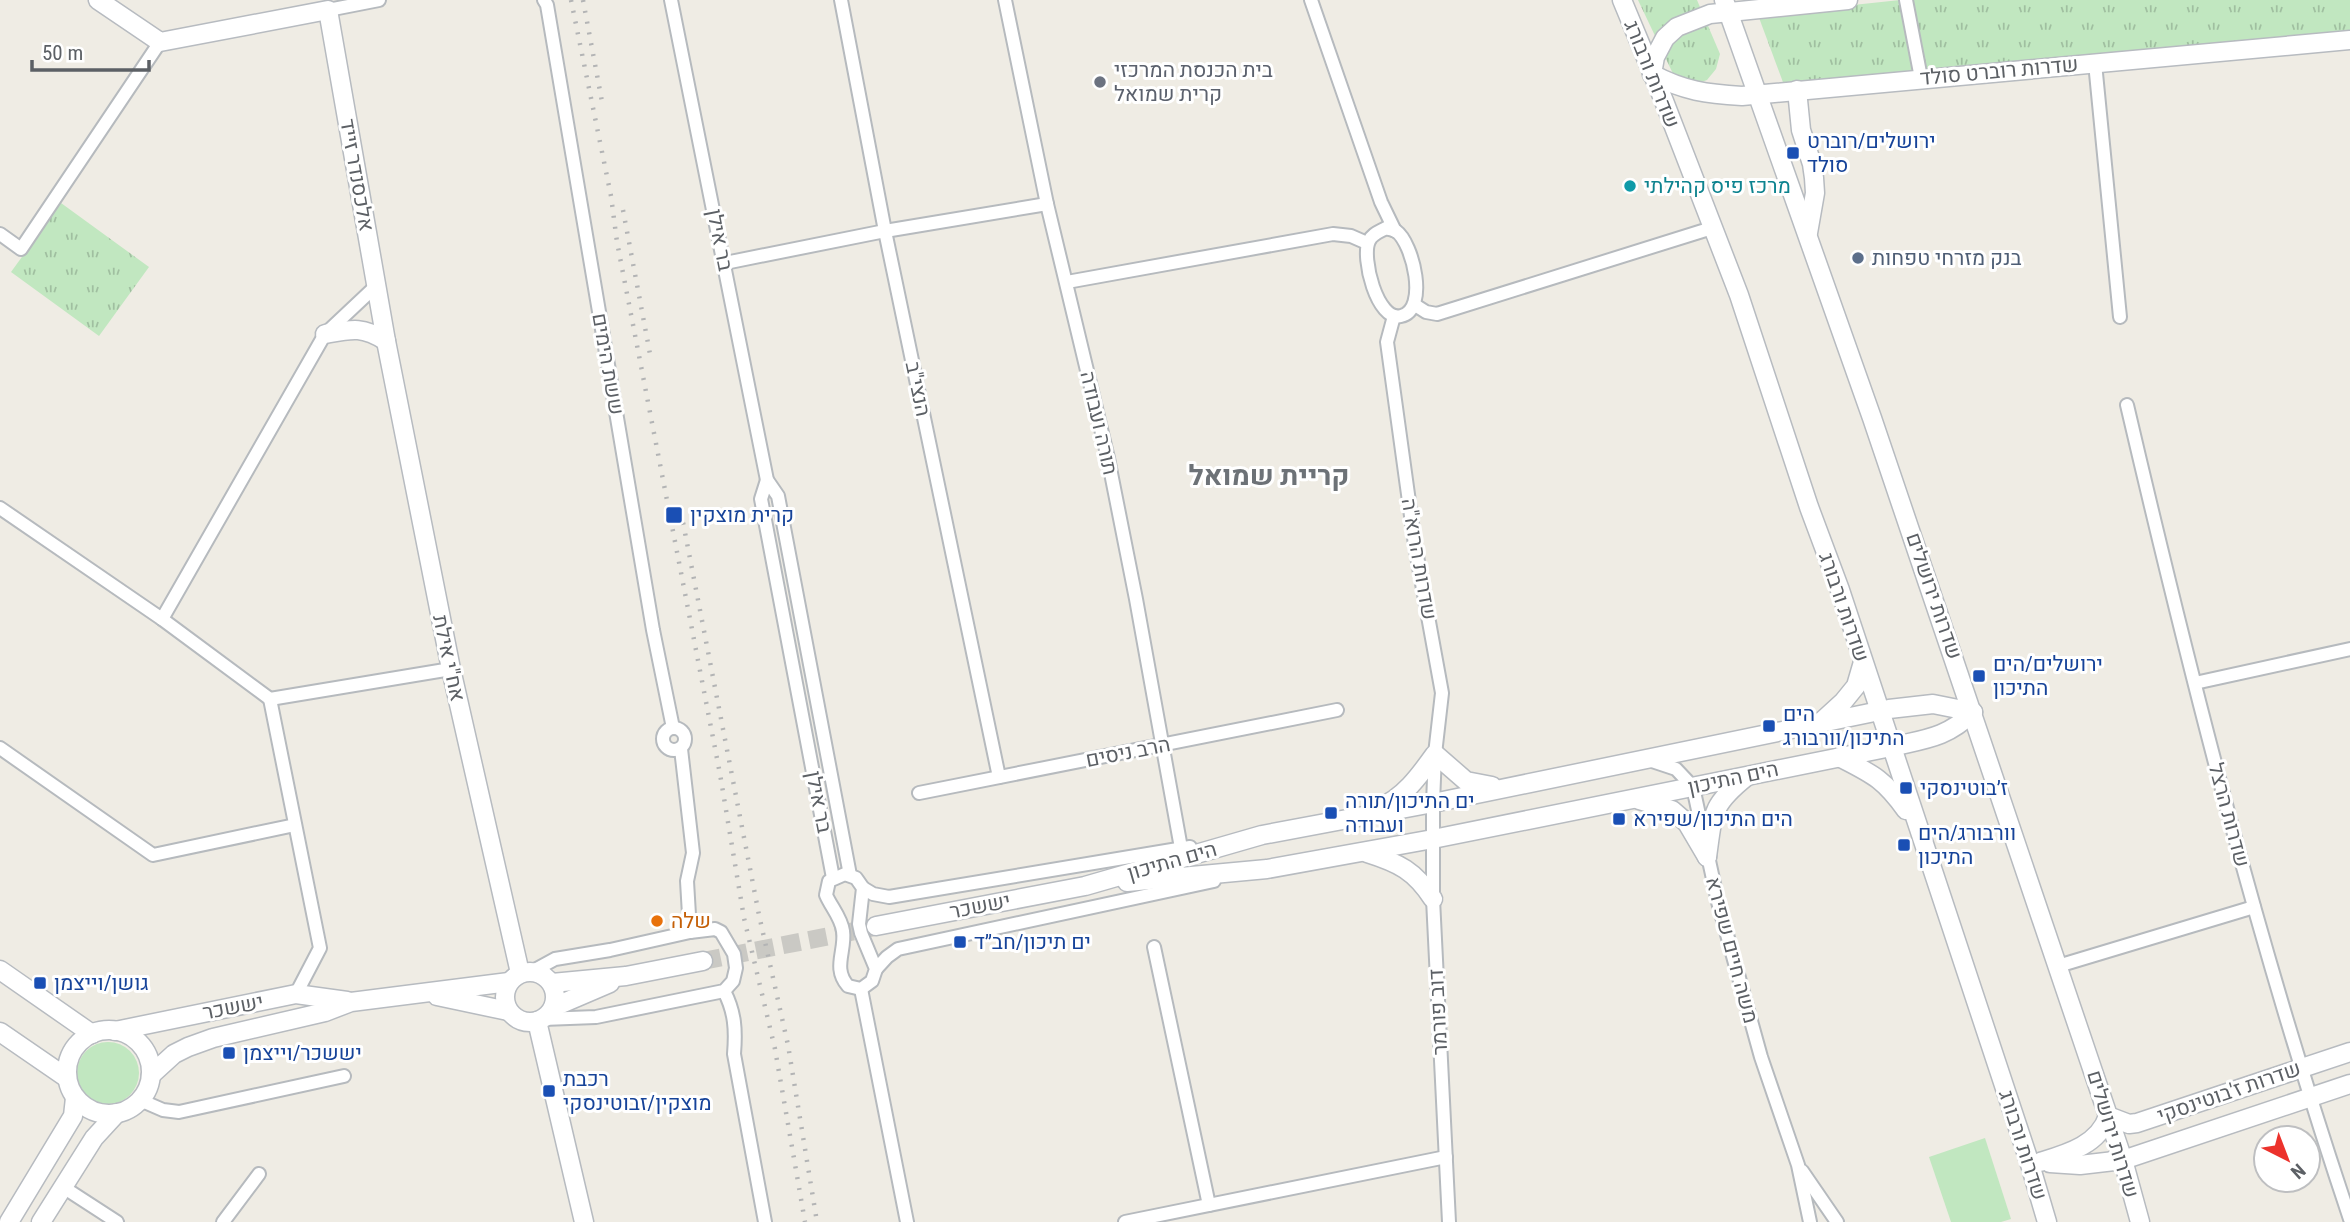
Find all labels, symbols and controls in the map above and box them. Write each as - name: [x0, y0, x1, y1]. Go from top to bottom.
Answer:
- street label: שדרות ורבורג: [1619, 17, 1685, 131]
- scale bar: [32, 28, 149, 72]
- text: 50 m: [42, 41, 83, 65]
- street label: שדרות רוברט סולד: [1919, 52, 2079, 90]
- place label: בית הכנסת המרכזי קרית שמואל: [1114, 58, 1273, 106]
- marker: בית הכנסת המרכזי קרית שמואל: [1092, 74, 1108, 90]
- street label: אלכסנדר זייד: [335, 117, 379, 233]
- place label: ירושלים/רוברט סולד: [1807, 129, 1936, 177]
- marker: ירושלים/רוברט סולד: [1785, 145, 1801, 161]
- place label: מרכז פיס קהילתי: [1644, 174, 1791, 198]
- marker: מרכז פיס קהילתי: [1622, 178, 1638, 194]
- street label: בר אילן: [702, 207, 738, 273]
- place label: בנק מזרחי טפחות: [1872, 246, 2022, 270]
- marker: בנק מזרחי טפחות: [1850, 250, 1866, 266]
- street label: ששת הימים: [587, 311, 629, 417]
- street label: הנצי"ב: [900, 359, 936, 419]
- street label: תורה ועבודה: [1075, 369, 1123, 477]
- district label: קריית שמואל: [1188, 459, 1350, 492]
- street label: שדרות הרוא"ה: [1396, 496, 1442, 622]
- place label: קרית מוצקין: [690, 503, 794, 527]
- marker: קרית מוצקין: [664, 505, 684, 525]
- street label: שדרות ירושלים: [1901, 530, 1967, 662]
- street label: שדרות ורבורג: [1814, 549, 1874, 665]
- street label: אח"י אילת: [428, 613, 470, 703]
- place label: ירושלים/הים התיכון: [1993, 652, 2103, 700]
- marker: ירושלים/הים התיכון: [1971, 668, 1987, 684]
- place label: הים התיכון/וורבורג: [1783, 702, 1905, 750]
- marker: הים התיכון/וורבורג: [1761, 718, 1777, 734]
- street label: הרב ניסים: [1084, 732, 1172, 772]
- street label: הים התיכון: [1685, 757, 1781, 799]
- street label: שדרות הרצל: [2204, 760, 2254, 870]
- street label: בר אילן: [801, 769, 837, 835]
- place label: ז׳בוטינסקי: [1920, 776, 2008, 800]
- marker: ז׳בוטינסקי: [1898, 780, 1914, 796]
- place label: ים התיכון/תורה ועבודה: [1345, 789, 1475, 837]
- marker: ים התיכון/תורה ועבודה: [1323, 805, 1339, 821]
- place label: הים התיכון/שפירא: [1633, 807, 1793, 831]
- marker: הים התיכון/שפירא: [1611, 811, 1627, 827]
- place label: וורבורג/הים התיכון: [1918, 821, 2016, 869]
- street label: הים התיכון: [1124, 837, 1220, 885]
- marker: וורבורג/הים התיכון: [1896, 837, 1912, 853]
- street label: משה חיים שפירא: [1701, 874, 1763, 1026]
- street label: יששכר: [948, 888, 1012, 924]
- place label: שלה: [671, 909, 711, 933]
- marker: שלה: [649, 913, 665, 929]
- place label: ים תיכון/חב״ד: [974, 930, 1091, 954]
- marker: ים תיכון/חב״ד: [952, 934, 968, 950]
- street label: דוב פורמר: [1424, 968, 1452, 1056]
- place label: גושן/וייצמן: [54, 971, 149, 995]
- marker: גושן/וייצמן: [32, 975, 48, 991]
- street label: יששכר: [201, 989, 265, 1025]
- place label: יששכר/וייצמן: [243, 1041, 362, 1065]
- marker: יששכר/וייצמן: [221, 1045, 237, 1061]
- street label: שדרות ז'בוטינסקי: [2154, 1056, 2304, 1128]
- place label: רכבת מוצקין/זבוטינסקי: [563, 1067, 712, 1115]
- street label: שדרות ירושלים: [2082, 1067, 2144, 1201]
- marker: רכבת מוצקין/זבוטינסקי: [541, 1083, 557, 1099]
- street label: שדרות ורבורג: [1994, 1087, 2052, 1203]
- north arrow: [2252, 1124, 2322, 1194]
- text: N: [2286, 1159, 2310, 1184]

